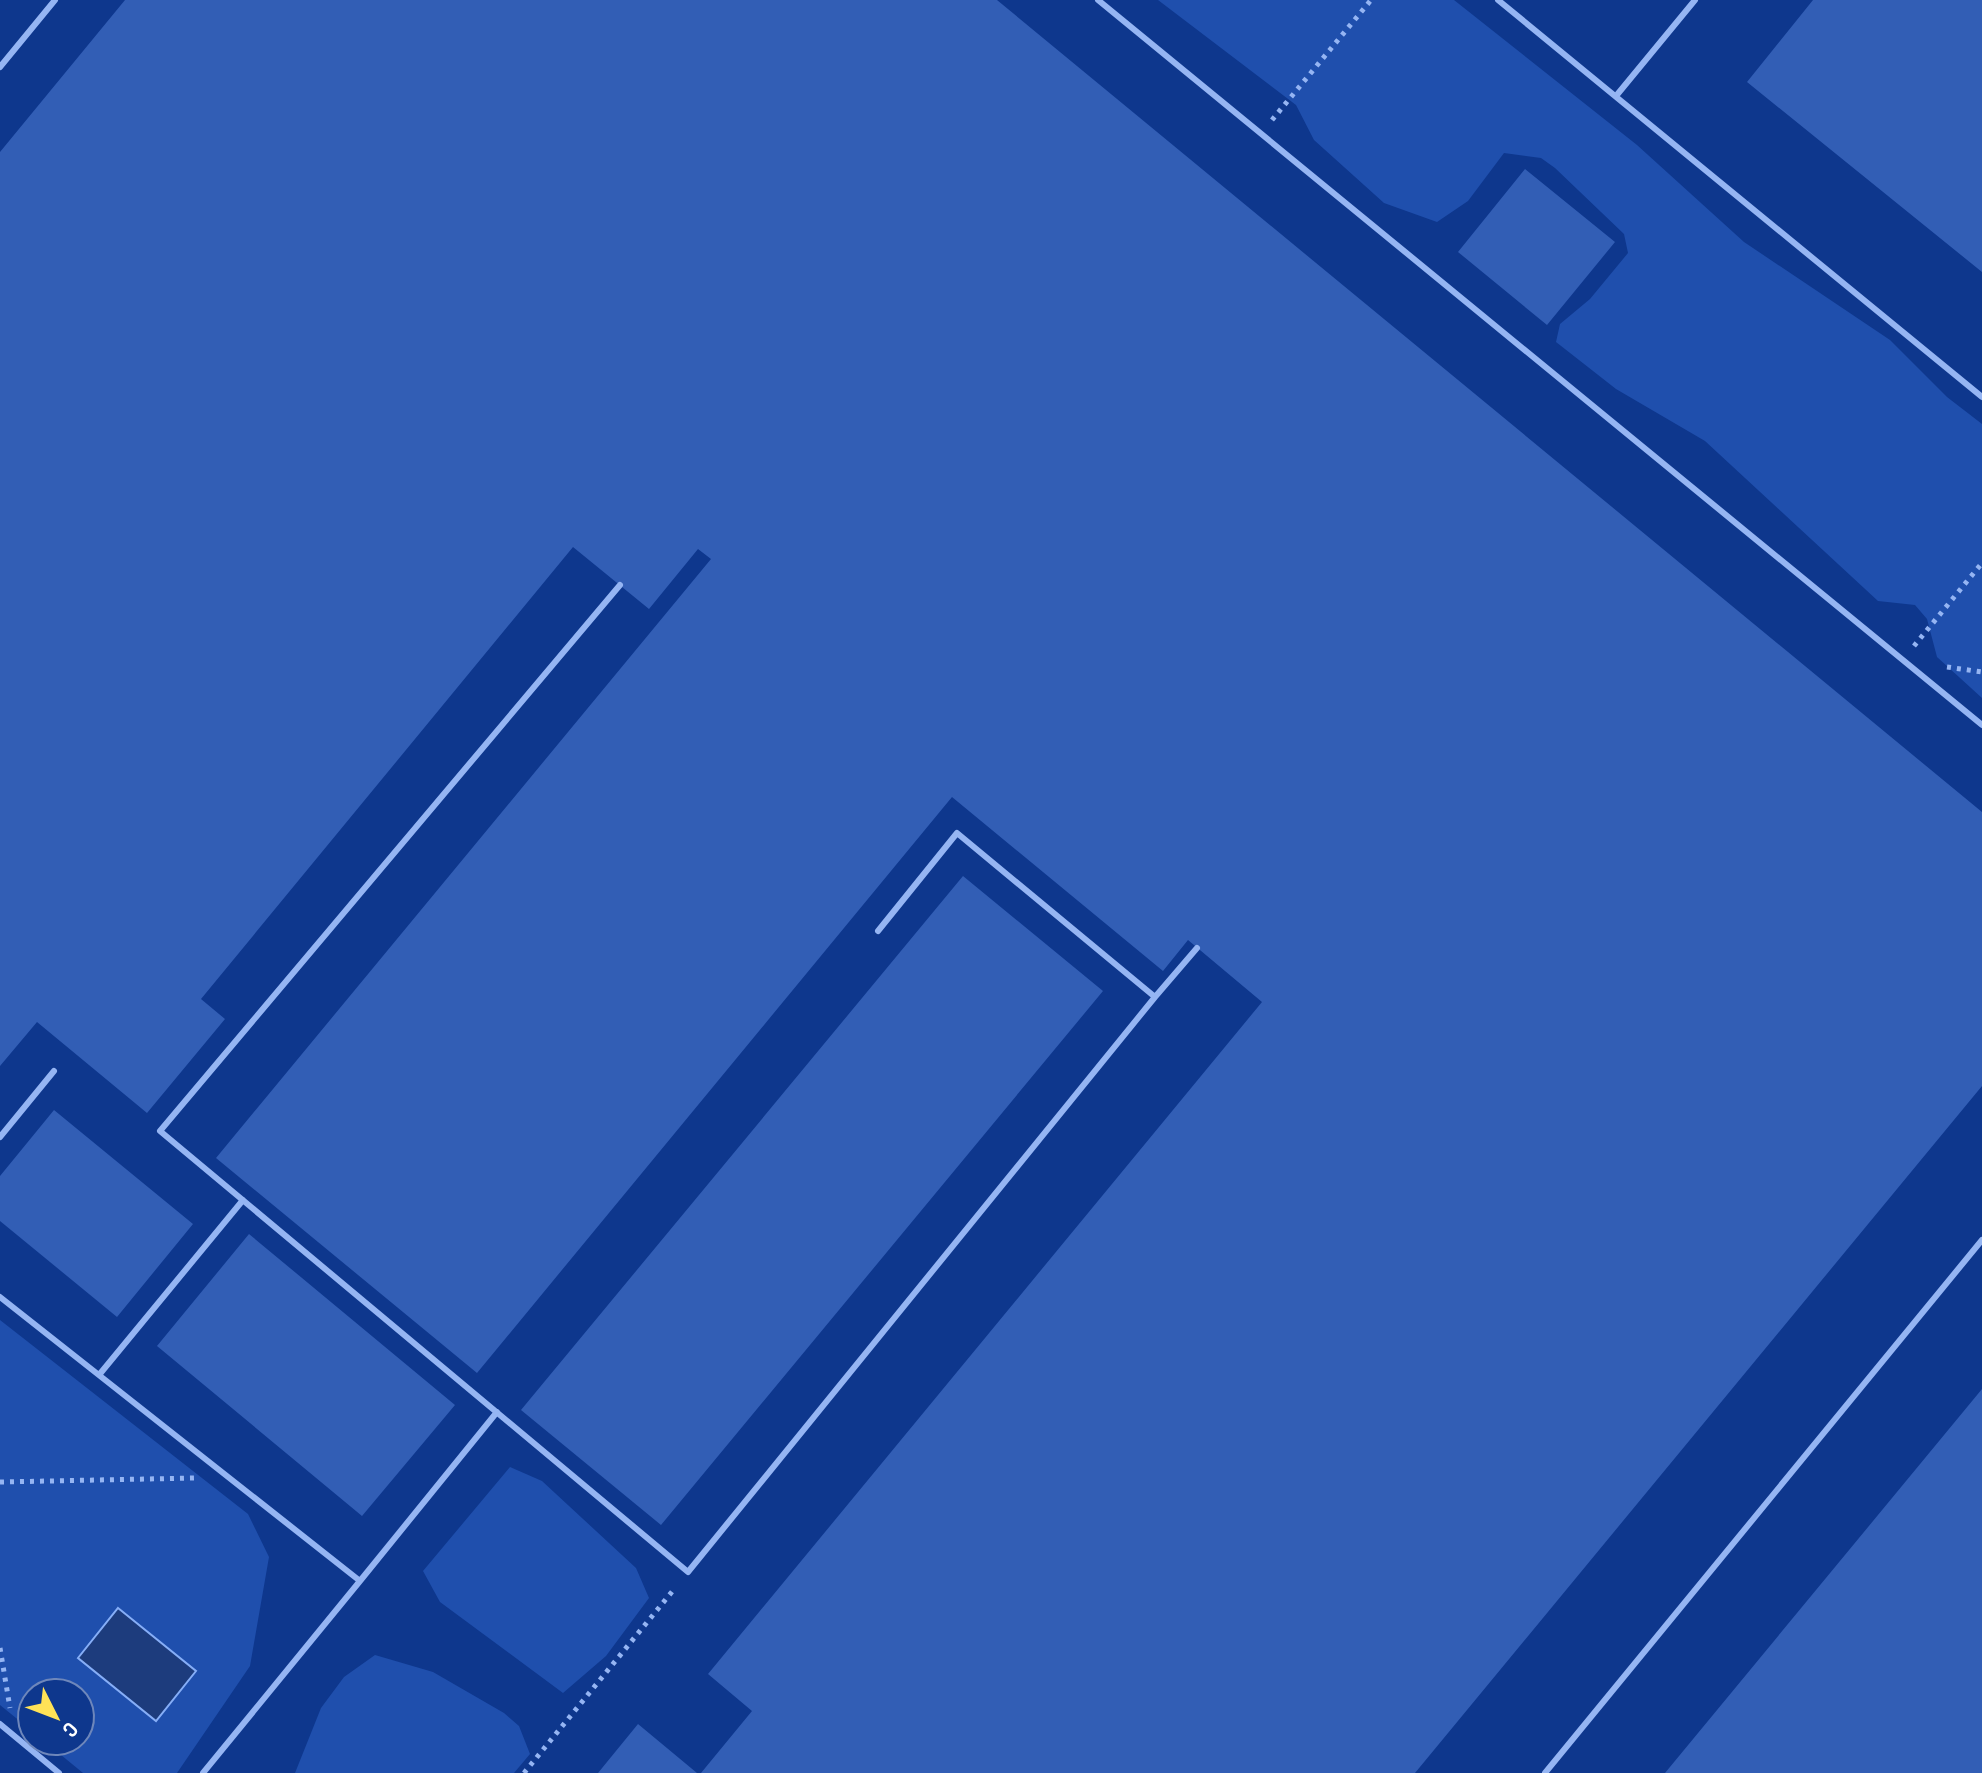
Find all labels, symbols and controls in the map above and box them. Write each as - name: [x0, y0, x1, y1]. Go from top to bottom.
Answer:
- north arrow: [16, 1677, 96, 1757]
- text: С: [56, 1716, 84, 1743]

